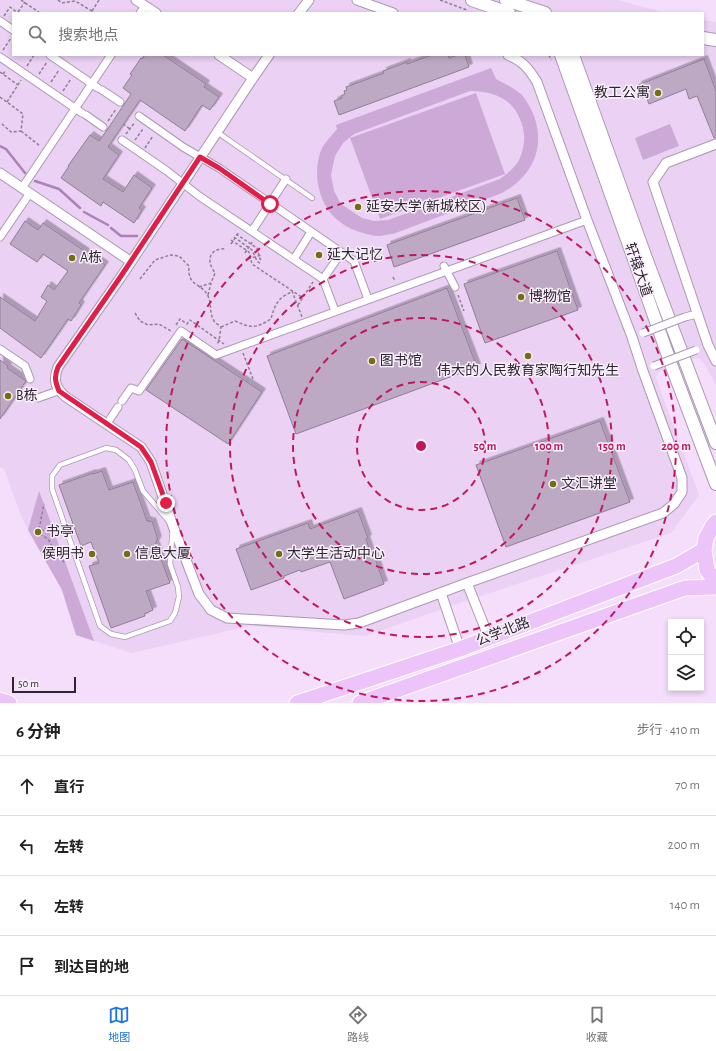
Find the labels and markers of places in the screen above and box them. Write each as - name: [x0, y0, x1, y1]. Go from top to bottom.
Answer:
- place label: 教工公寓: [594, 84, 650, 100]
- marker: 教工公寓: [653, 88, 663, 98]
- place label: 延安大学(新城校区): [366, 198, 486, 214]
- marker: 延安大学(新城校区): [353, 202, 363, 212]
- place label: 延大记忆: [327, 247, 383, 262]
- place label: A栋: [80, 249, 102, 265]
- marker: 延大记忆: [314, 250, 324, 260]
- marker: A栋: [67, 253, 77, 263]
- place label: 博物馆: [529, 288, 571, 304]
- marker: 博物馆: [516, 292, 526, 302]
- marker: 伟大的人民教育家陶行知先生: [523, 351, 533, 361]
- place label: 图书馆: [380, 353, 422, 368]
- marker: 图书馆: [367, 356, 377, 366]
- place label: 伟大的人民教育家陶行知先生: [437, 362, 619, 378]
- place label: B栋: [16, 387, 38, 403]
- marker: B栋: [3, 391, 13, 401]
- centre of rings: [414, 439, 428, 453]
- place label: 文汇讲堂: [561, 476, 617, 491]
- marker: 文汇讲堂: [548, 479, 558, 489]
- place label: 书亭: [46, 524, 74, 539]
- marker: 书亭: [33, 527, 43, 537]
- place label: 信息大厦: [135, 545, 191, 561]
- place label: 侯明书: [42, 546, 84, 561]
- place label: 大学生活动中心: [287, 546, 385, 561]
- marker: 侯明书: [87, 549, 97, 559]
- marker: 信息大厦: [122, 549, 132, 559]
- marker: 大学生活动中心: [274, 549, 284, 559]

